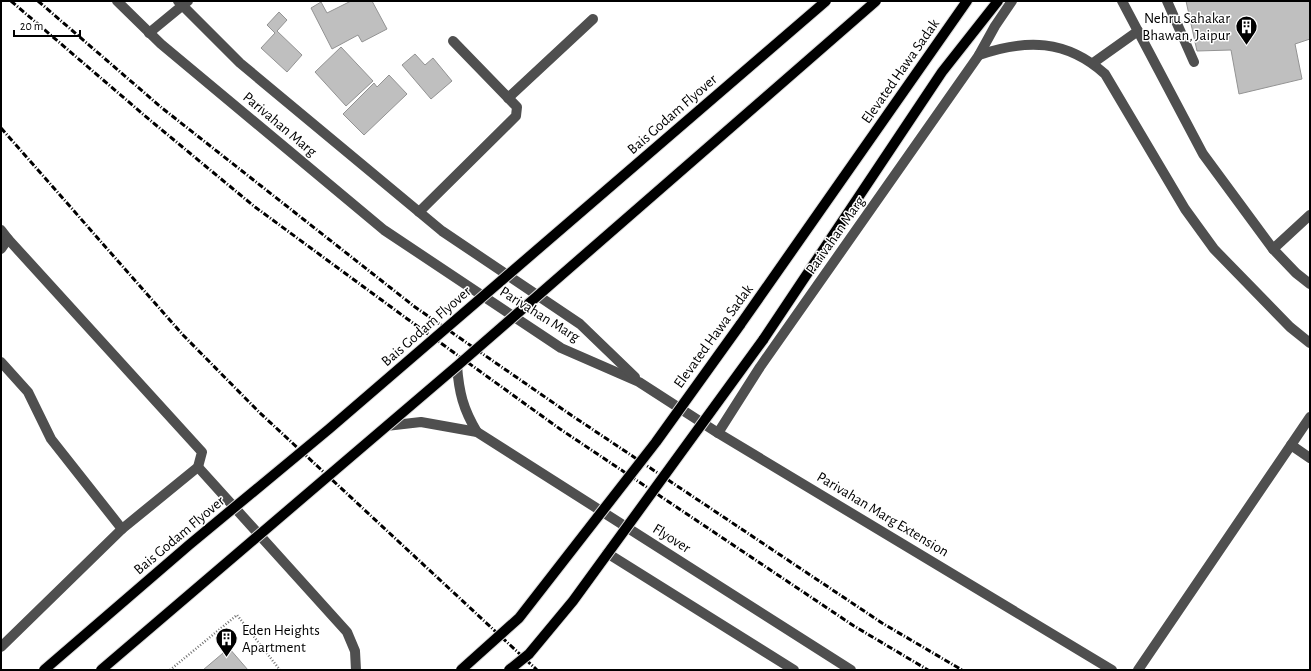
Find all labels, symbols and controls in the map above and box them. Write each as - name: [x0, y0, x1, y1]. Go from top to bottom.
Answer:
- place label: Nehru Sahakar Bhawan, Jaipur: [1142, 11, 1230, 43]
- scale bar: [14, 12, 80, 38]
- building icon: Nehru Sahakar Bhawan, Jaipur: [1233, 14, 1259, 47]
- street label: Elevated Hawa Sadak: [859, 16, 942, 126]
- text: 20 m: [20, 20, 43, 32]
- street label: Bais Godam Flyover: [625, 71, 720, 157]
- street label: Parivahan Marg: [240, 89, 320, 160]
- street label: Parivahan Marg: [803, 193, 868, 277]
- street label: Elevated Hawa Sadak: [671, 282, 756, 391]
- street label: Bais Godam Flyover: [379, 283, 474, 369]
- street label: Parivahan Marg: [497, 284, 583, 345]
- street label: Parivahan Marg Extension: [814, 469, 951, 560]
- street label: Bais Godam Flyover: [131, 493, 228, 578]
- street label: Flyover: [650, 521, 693, 556]
- place label: Eden Heights Apartment: [242, 623, 320, 655]
- building icon: Eden Heights Apartment: [214, 626, 240, 659]

